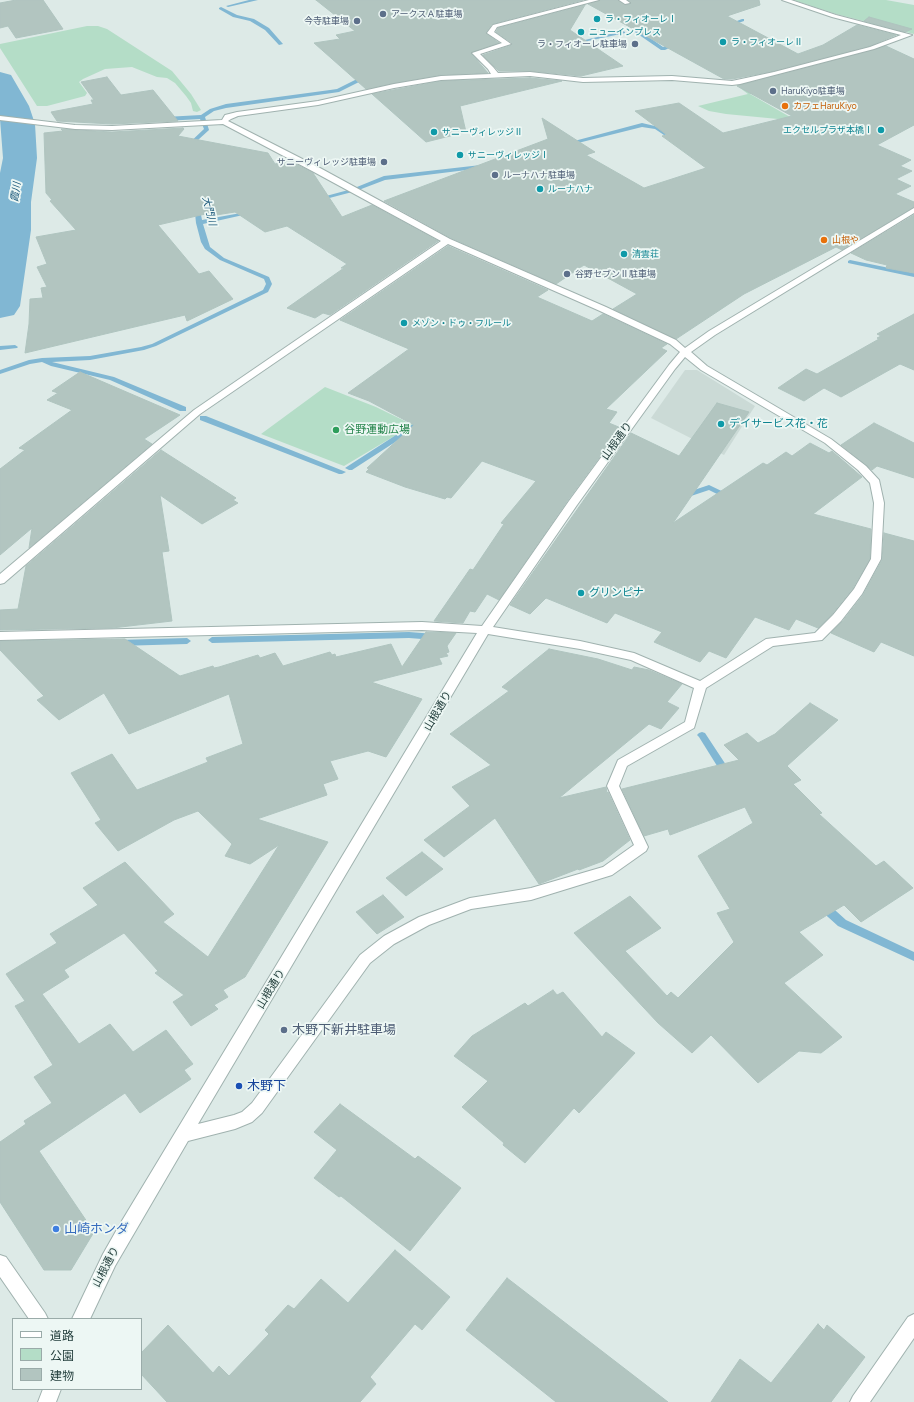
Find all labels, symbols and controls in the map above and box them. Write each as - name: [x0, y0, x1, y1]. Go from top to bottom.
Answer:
- marker: アークスＡ駐車場: [378, 9, 388, 19]
- place label: アークスＡ駐車場: [391, 9, 462, 19]
- marker: ラ・フィオーレⅠ: [592, 14, 602, 24]
- place label: ラ・フィオーレⅠ: [605, 14, 677, 24]
- place label: 今寺駐車場: [304, 16, 349, 26]
- marker: 今寺駐車場: [352, 16, 362, 26]
- marker: ニューインプレス: [576, 27, 586, 37]
- place label: ニューインプレス: [589, 27, 661, 37]
- marker: ラ・フィオーレⅡ: [718, 37, 728, 47]
- place label: ラ・フィオーレⅡ: [731, 37, 803, 47]
- place label: ラ・フィオーレ駐車場: [537, 39, 627, 49]
- marker: ラ・フィオーレ駐車場: [630, 39, 640, 49]
- marker: HaruKiyo駐車場: [768, 86, 778, 96]
- place label: HaruKiyo駐車場: [781, 86, 845, 96]
- marker: カフェHaruKiyo: [780, 101, 790, 111]
- place label: カフェHaruKiyo: [793, 101, 857, 111]
- place label: エクセルプラザ本橋Ⅰ: [783, 125, 873, 135]
- marker: エクセルプラザ本橋Ⅰ: [876, 125, 886, 135]
- marker: サニーヴィレッジⅡ: [429, 127, 439, 137]
- place label: サニーヴィレッジⅡ: [442, 127, 523, 137]
- marker: サニーヴィレッジⅠ: [455, 150, 465, 160]
- place label: サニーヴィレッジⅠ: [468, 150, 549, 160]
- place label: サニーヴィレッジ駐車場: [277, 157, 376, 167]
- marker: サニーヴィレッジ駐車場: [379, 157, 389, 167]
- marker: ルーナハナ駐車場: [490, 170, 500, 180]
- place label: ルーナハナ駐車場: [503, 170, 575, 180]
- water label: 霞川: [9, 181, 23, 203]
- marker: ルーナハナ: [535, 184, 545, 194]
- place label: ルーナハナ: [548, 184, 593, 194]
- water label: 大門川: [200, 195, 218, 227]
- marker: 山根や: [819, 235, 829, 245]
- place label: 山根や: [832, 235, 859, 245]
- marker: 清雲荘: [619, 249, 629, 259]
- place label: 清雲荘: [632, 249, 659, 259]
- marker: 谷野セブンⅡ駐車場: [562, 269, 572, 279]
- place label: 谷野セブンⅡ駐車場: [575, 269, 656, 279]
- marker: メゾン・ドゥ・フルール: [399, 318, 409, 328]
- place label: メゾン・ドゥ・フルール: [412, 318, 511, 328]
- place label: デイサービス花・花: [729, 417, 828, 431]
- street label: 山根通り: [599, 419, 635, 463]
- marker: デイサービス花・花: [716, 419, 726, 429]
- place label: 谷野運動広場: [344, 423, 410, 437]
- marker: 谷野運動広場: [331, 425, 341, 435]
- place label: グリンピナ: [589, 586, 644, 600]
- marker: グリンピナ: [576, 588, 586, 598]
- street label: 山根通り: [421, 689, 455, 733]
- street label: 山根通り: [254, 967, 288, 1011]
- place label: 木野下新井駐車場: [292, 1022, 396, 1038]
- marker: 木野下新井駐車場: [279, 1025, 289, 1035]
- place label: 木野下: [247, 1078, 286, 1094]
- marker: 木野下: [234, 1081, 244, 1091]
- place label: 山崎ホンダ: [64, 1221, 129, 1237]
- marker: 山崎ホンダ: [51, 1224, 61, 1234]
- street label: 山根通り: [90, 1244, 122, 1290]
- legend: [12, 1318, 142, 1390]
- text: 道路: [50, 1329, 74, 1343]
- text: 公園: [50, 1349, 74, 1363]
- text: 建物: [50, 1369, 74, 1383]

